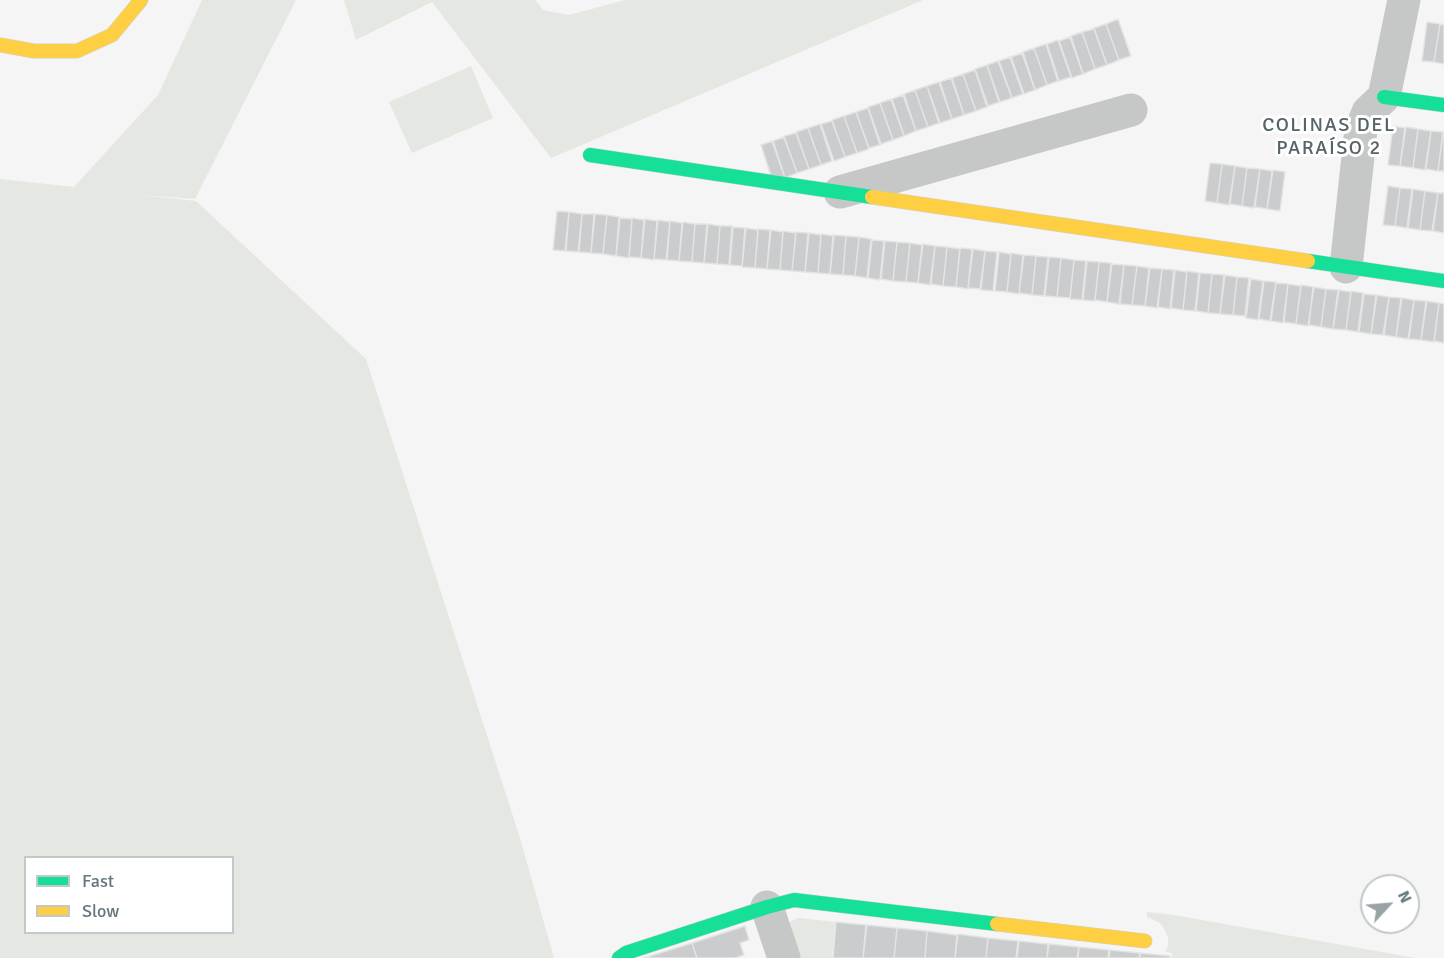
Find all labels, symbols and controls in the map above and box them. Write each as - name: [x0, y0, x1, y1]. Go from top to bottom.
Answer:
- district label: COLINAS DEL PARAÍSO 2: [1262, 114, 1396, 161]
- legend: [24, 856, 234, 934]
- text: Fast: [82, 870, 114, 892]
- north arrow: [1360, 874, 1420, 934]
- text: N: [1393, 888, 1416, 906]
- text: Slow: [82, 900, 119, 922]

